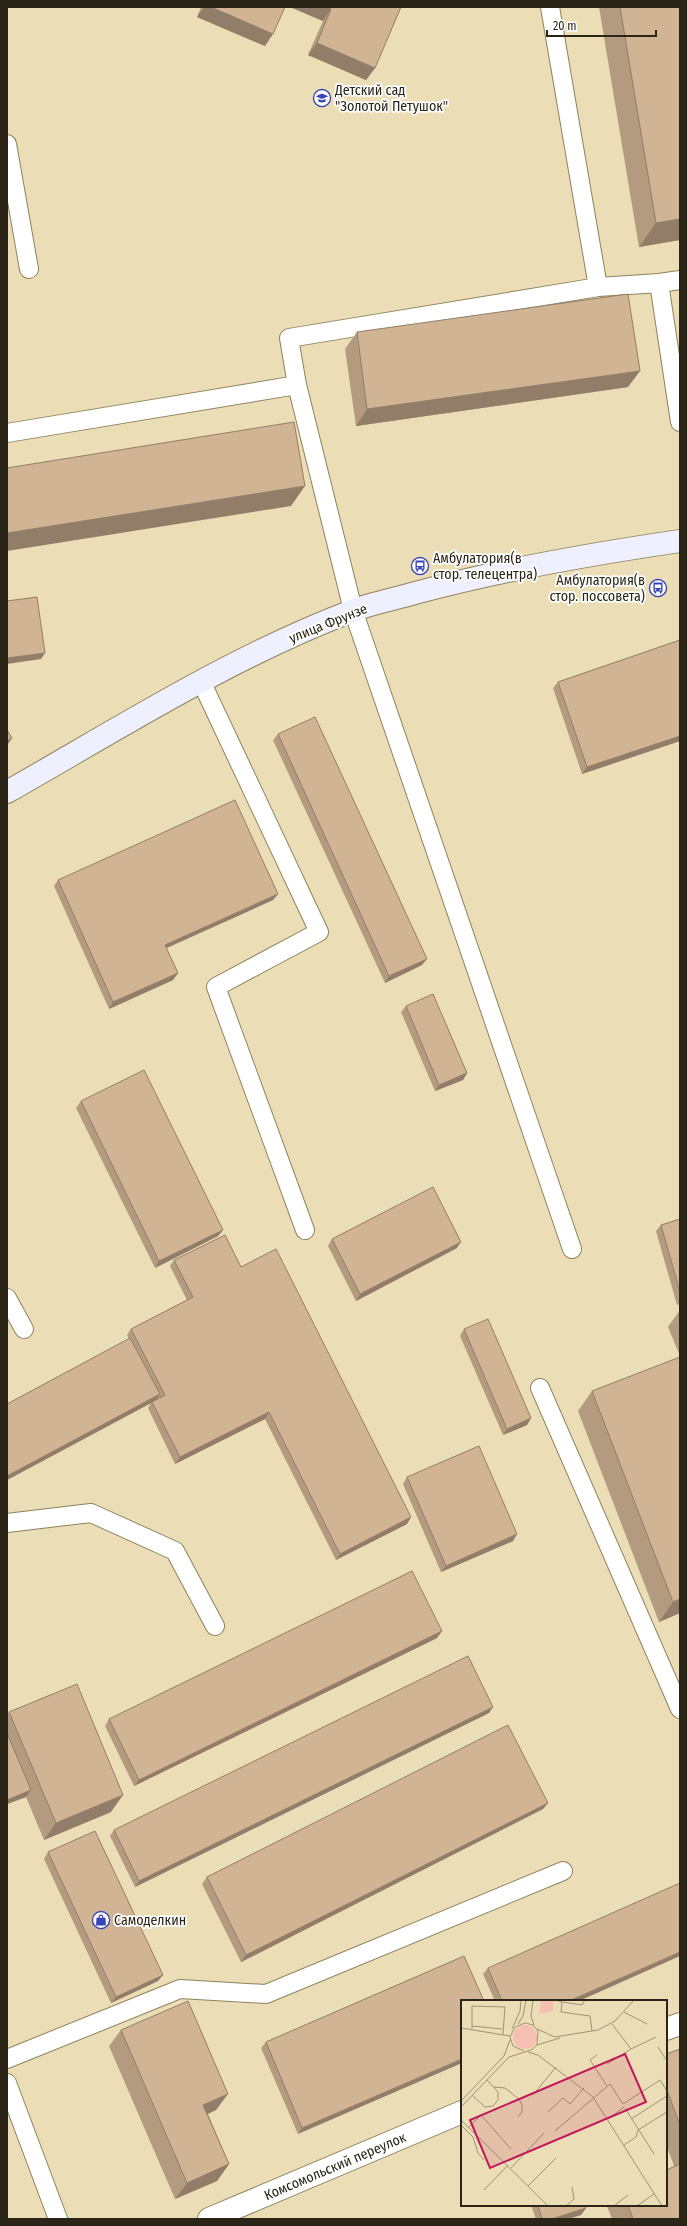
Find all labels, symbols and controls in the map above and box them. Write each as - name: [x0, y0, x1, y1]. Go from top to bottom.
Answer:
- scale bar: [547, 12, 656, 38]
- text: 20 m: [553, 19, 577, 33]
- place label: Детский сад "Золотой Петушок": [334, 82, 448, 115]
- school or university icon: Детский сад "Золотой Петушок": [312, 88, 332, 108]
- place label: Амбулатория(в стор. телецентра): [433, 550, 537, 583]
- bus stop icon: Амбулатория(в стор. телецентра): [410, 556, 430, 576]
- place label: Амбулатория(в стор. поссовета): [549, 572, 645, 605]
- bus stop icon: Амбулатория(в стор. поссовета): [648, 578, 668, 598]
- street label: улица Фрунзе: [287, 600, 370, 647]
- shop icon: Самоделкин: [91, 1910, 111, 1930]
- place label: Самоделкин: [114, 1912, 186, 1929]
- inset map: [461, 2000, 667, 2206]
- street label: Комсомольский переулок: [262, 2129, 409, 2204]

